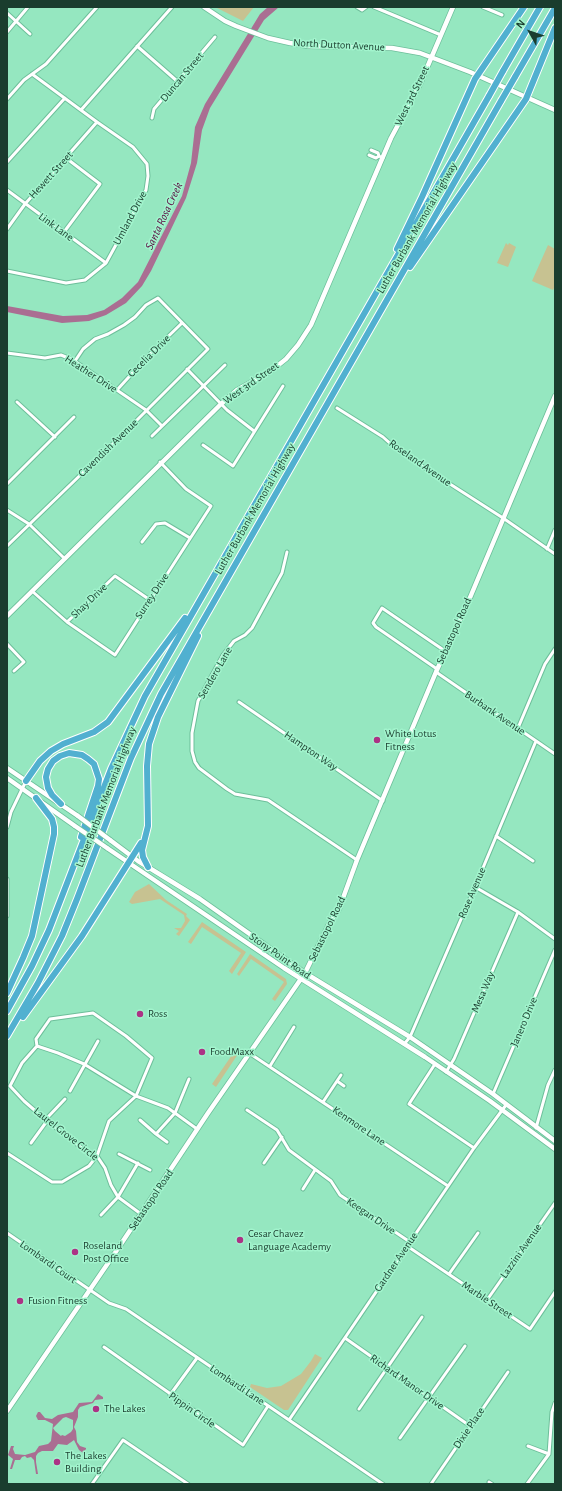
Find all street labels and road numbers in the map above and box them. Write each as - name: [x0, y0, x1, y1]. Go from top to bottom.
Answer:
- street label: North Dutton Avenue: [293, 36, 385, 54]
- street label: Duncan Street: [157, 49, 207, 105]
- street label: West 3rd Street: [392, 64, 432, 128]
- street label: Hewett Street: [26, 149, 76, 201]
- street label: Luther Burbank Memorial Highway: [374, 160, 460, 296]
- street label: Umland Drive: [110, 189, 150, 247]
- street label: Link Lane: [36, 210, 76, 244]
- street label: Cecelia Drive: [125, 332, 173, 380]
- street label: Heather Drive: [62, 352, 120, 396]
- street label: West 3rd Street: [220, 359, 282, 407]
- street label: Cavendish Avenue: [75, 416, 141, 480]
- street label: Roseland Avenue: [386, 437, 454, 489]
- street label: Luther Burbank Memorial Highway: [212, 441, 298, 577]
- street label: Surrey Drive: [132, 570, 172, 622]
- street label: Shay Drive: [68, 581, 110, 621]
- street label: Sebastopol Road: [434, 596, 474, 666]
- street label: Sendero Lane: [195, 645, 235, 701]
- street label: Burbank Avenue: [462, 688, 528, 738]
- street label: Luther Burbank Memorial Highway: [73, 725, 139, 869]
- street label: Hampton Way: [282, 728, 340, 774]
- street label: Rose Avenue: [455, 866, 489, 920]
- street label: Sebastopol Road: [306, 894, 348, 964]
- street label: Stony Point Road: [247, 930, 313, 982]
- street label: Mesa Way: [468, 969, 498, 1015]
- street label: Janero Drive: [508, 995, 540, 1049]
- street label: Kenmore Lane: [330, 1103, 388, 1149]
- street label: Laurel Grove Circle: [31, 1105, 101, 1163]
- street label: Sebastopol Road: [126, 1167, 176, 1233]
- street label: Keegan Drive: [344, 1195, 398, 1237]
- street label: Lazzini Avenue: [497, 1221, 545, 1281]
- street label: Gardner Avenue: [371, 1230, 421, 1294]
- street label: Lombardi Court: [17, 1238, 79, 1286]
- street label: Marble Street: [459, 1278, 515, 1322]
- street label: Richard Manor Drive: [367, 1351, 447, 1413]
- street label: Lombardi Lane: [207, 1362, 267, 1408]
- street label: Pippin Circle: [166, 1389, 218, 1431]
- street label: Dixie Place: [450, 1405, 488, 1451]

